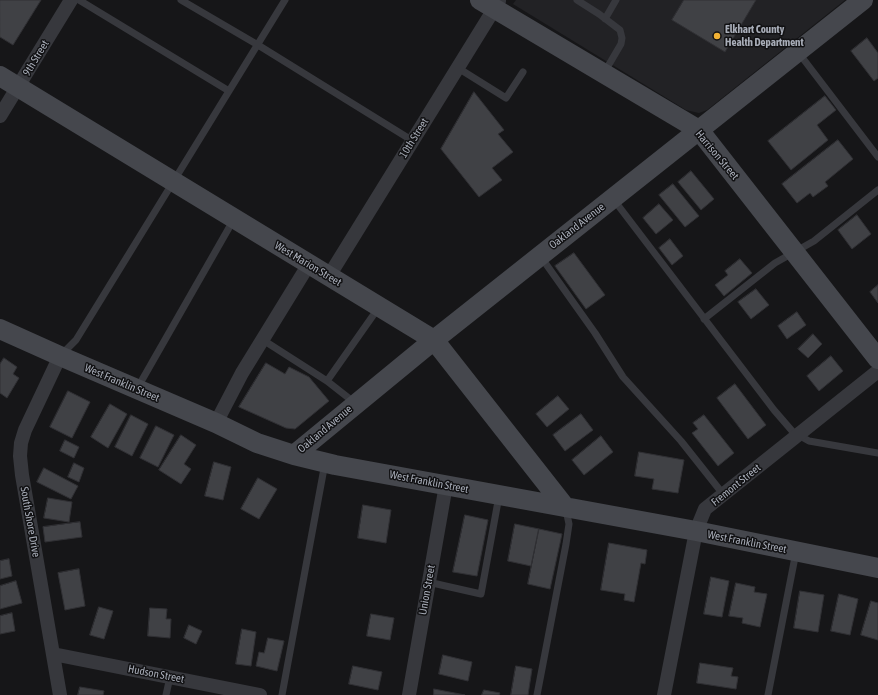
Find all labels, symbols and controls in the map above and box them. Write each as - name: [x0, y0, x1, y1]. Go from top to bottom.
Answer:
- place label: Elkhart County Health Department: [725, 23, 804, 49]
- marker: Elkhart County Health Department: [712, 31, 722, 41]
- street label: 9th Street: [20, 38, 52, 78]
- street label: 10th Street: [397, 116, 431, 160]
- street label: Harrison Street: [692, 128, 742, 182]
- street label: Oakland Avenue: [547, 200, 607, 252]
- street label: West Marion Street: [272, 239, 344, 289]
- street label: West Franklin Street: [83, 361, 161, 405]
- street label: Oakland Avenue: [295, 402, 355, 456]
- street label: Fremont Street: [709, 461, 763, 509]
- street label: West Franklin Street: [388, 468, 470, 496]
- street label: South Shore Drive: [17, 486, 43, 558]
- street label: West Franklin Street: [706, 528, 788, 556]
- street label: Union Street: [416, 564, 438, 616]
- street label: Hudson Street: [127, 662, 185, 686]

